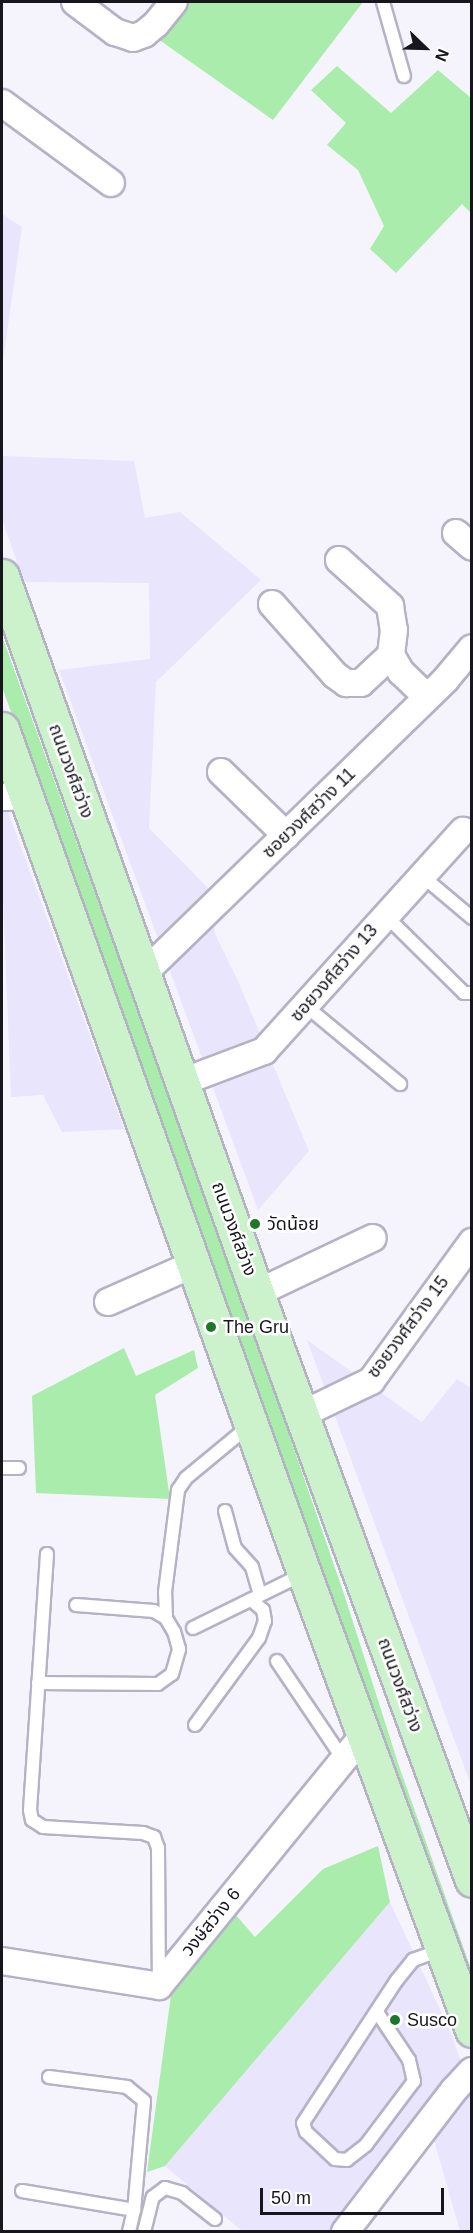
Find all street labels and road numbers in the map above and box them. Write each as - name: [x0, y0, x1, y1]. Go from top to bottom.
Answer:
- street label: ถนนวงศ์สว่าง: [44, 721, 98, 821]
- street label: ซอยวงศ์สว่าง 11: [258, 763, 360, 863]
- street label: ซอยวงศ์สว่าง 13: [286, 920, 382, 1026]
- street label: ถนนวงศ์สว่าง: [207, 1179, 261, 1279]
- street label: ซอยวงศ์สว่าง 15: [363, 1272, 453, 1382]
- street label: ถนนวงศ์สว่าง: [373, 1635, 427, 1735]
- street label: วงษ์สว่าง 6: [177, 1884, 245, 1960]

